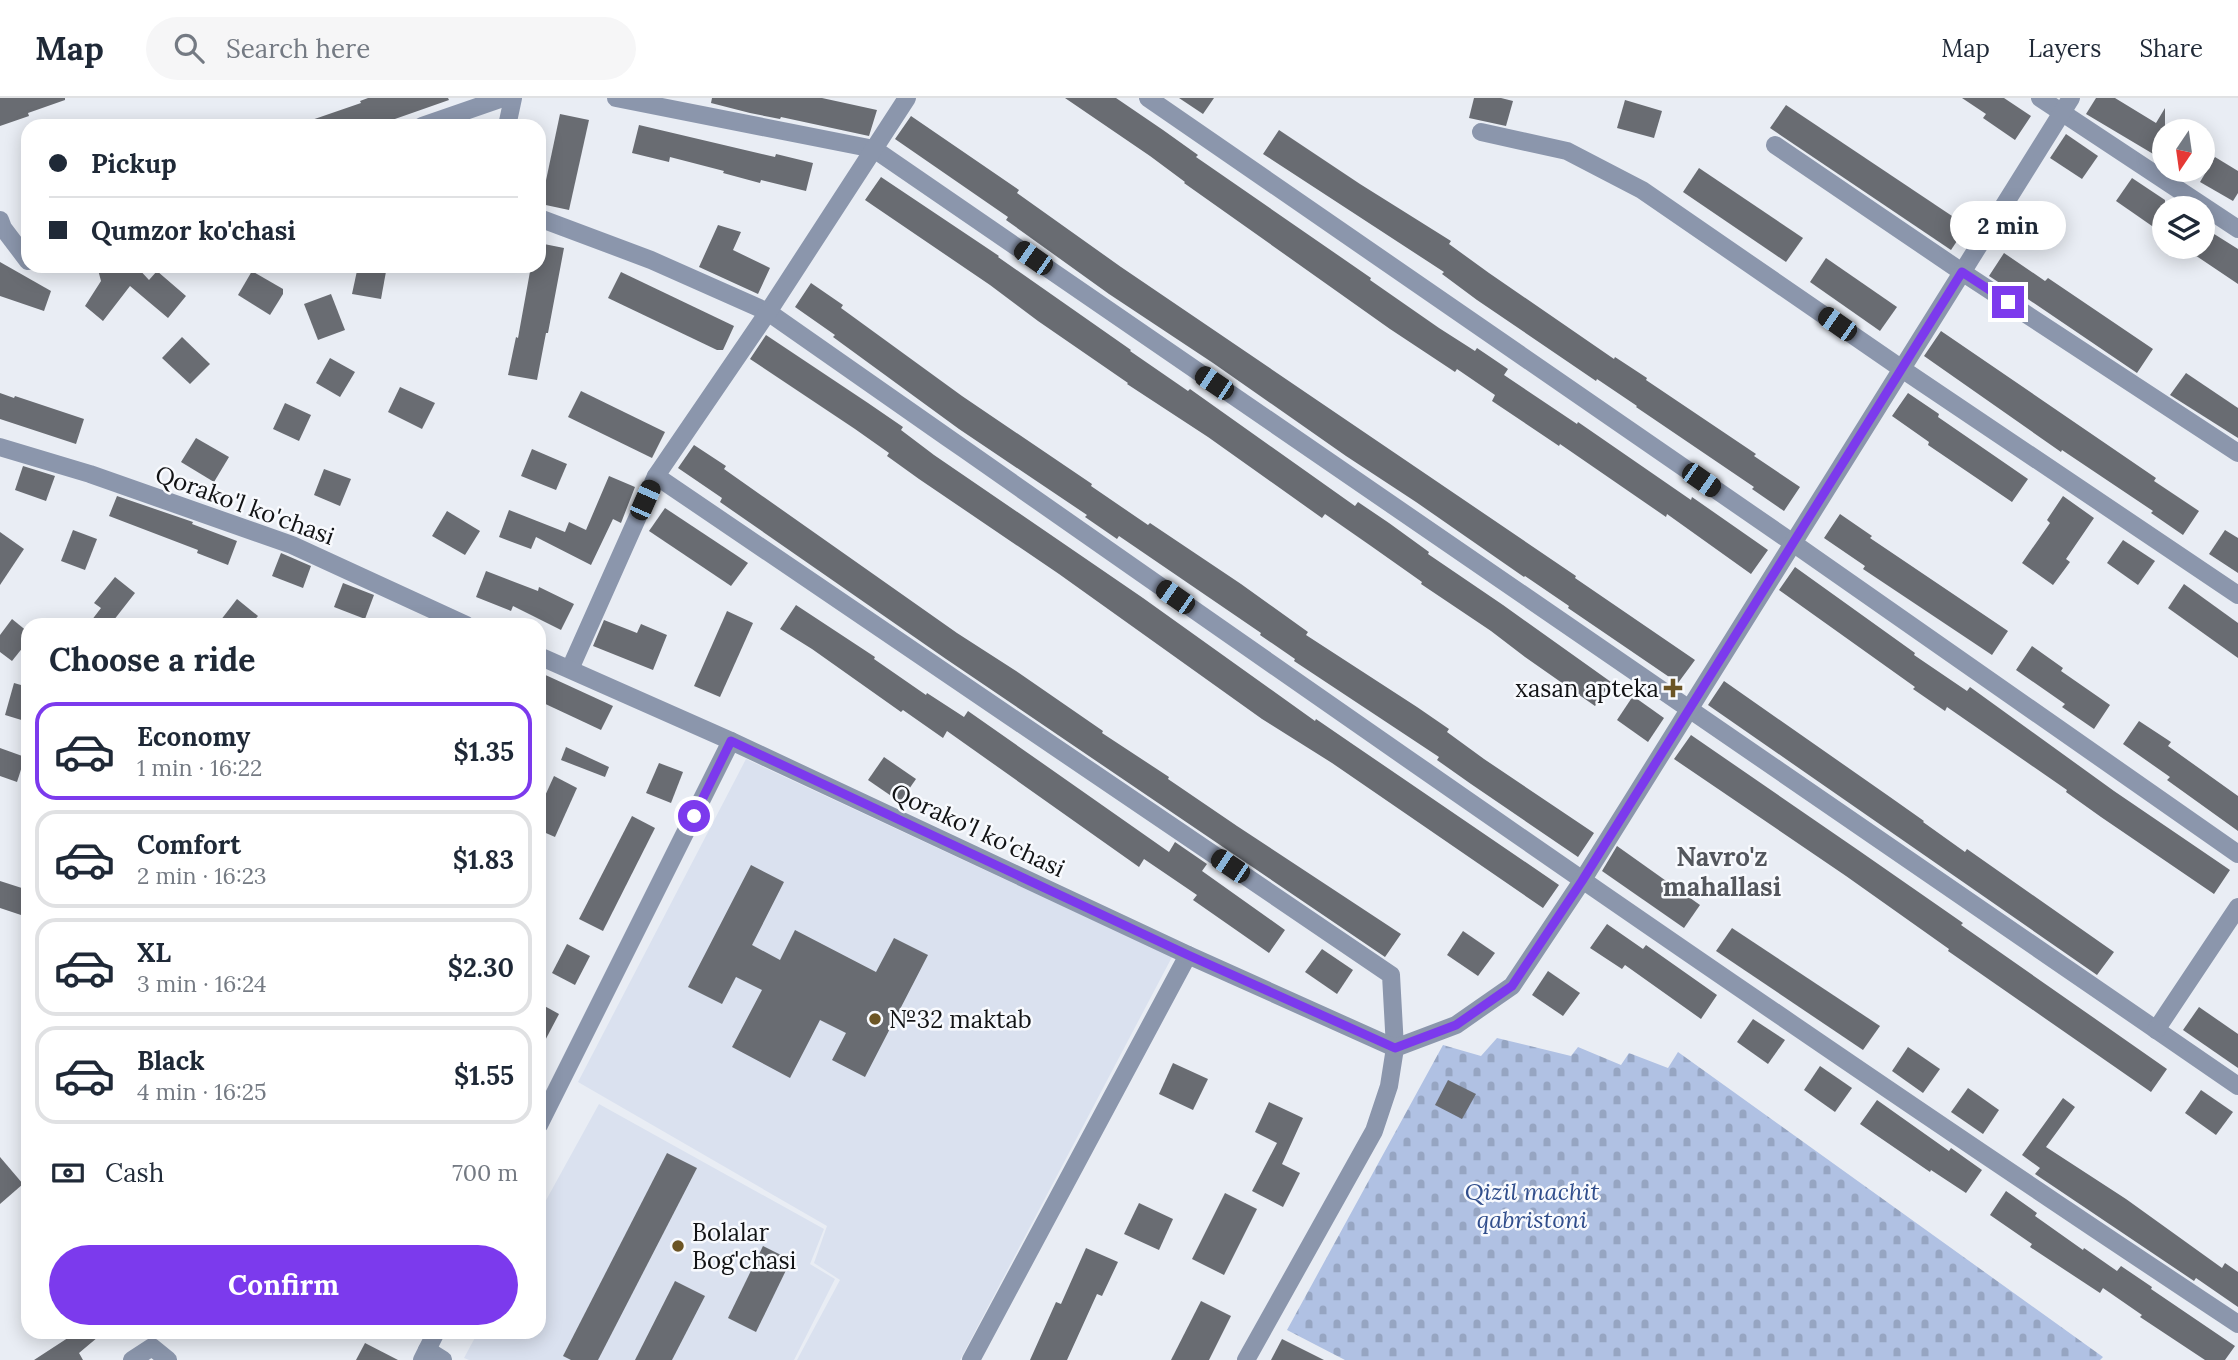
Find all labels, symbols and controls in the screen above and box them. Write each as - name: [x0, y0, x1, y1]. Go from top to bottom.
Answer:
- search box: [146, 17, 636, 80]
- text: Map: [35, 27, 104, 69]
- icon: search: [170, 29, 208, 67]
- text: Search here: [226, 32, 370, 65]
- text: Map: [1941, 33, 1990, 64]
- text: Layers: [2028, 33, 2101, 64]
- text: Share: [2139, 33, 2203, 64]
- north arrow: [2152, 119, 2216, 182]
- map controls: [2152, 119, 2215, 259]
- text: Pickup: [91, 147, 177, 180]
- button: layers: [2152, 196, 2215, 259]
- callout: 2 min: [1950, 200, 2066, 250]
- text: 2 min: [1977, 211, 2039, 240]
- text: Qumzor ko'chasi: [91, 214, 296, 247]
- car: [1010, 237, 1057, 279]
- route end: [1992, 286, 2024, 318]
- car: [1814, 303, 1861, 345]
- car: [1191, 363, 1238, 403]
- street label: Qorako'l ko'chasi: [151, 458, 339, 552]
- car: [1678, 459, 1725, 501]
- car: [627, 477, 664, 523]
- car: [1152, 576, 1199, 618]
- text: Choose a ride: [49, 639, 256, 680]
- place label: xasan apteka: [1515, 673, 1659, 704]
- marker: xasan apteka: [1665, 680, 1681, 696]
- icon: car: [53, 720, 116, 783]
- text: Economy: [137, 720, 250, 753]
- text: $1.35: [453, 735, 514, 768]
- text: 1 min · 16:22: [137, 753, 262, 782]
- street label: Qorako'l ko'chasi: [886, 776, 1070, 884]
- route start: [678, 800, 710, 832]
- icon: car: [53, 828, 116, 891]
- text: Comfort: [137, 828, 241, 861]
- district label: Navro'z mahallasi: [1663, 840, 1781, 903]
- text: $1.83: [453, 843, 514, 876]
- car: [1207, 846, 1254, 886]
- text: 2 min · 16:23: [137, 861, 266, 890]
- icon: car: [53, 936, 116, 999]
- text: XL: [137, 936, 171, 969]
- text: $2.30: [448, 951, 514, 984]
- text: 3 min · 16:24: [137, 969, 266, 998]
- place label: №32 maktab: [889, 1004, 1032, 1035]
- marker: №32 maktab: [867, 1011, 883, 1027]
- icon: car: [53, 1044, 116, 1107]
- text: Black: [137, 1044, 205, 1077]
- text: $1.55: [454, 1059, 514, 1092]
- text: 4 min · 16:25: [137, 1077, 267, 1106]
- icon: cash: [49, 1154, 87, 1192]
- text: Cash: [105, 1156, 164, 1189]
- text: 700 m: [452, 1158, 518, 1187]
- park label: Qizil machit qabristoni: [1465, 1176, 1600, 1235]
- place label: Bolalar Bog'chasi: [692, 1217, 796, 1276]
- marker: Bolalar Bog'chasi: [670, 1238, 686, 1254]
- button: Confirm: [49, 1245, 518, 1325]

